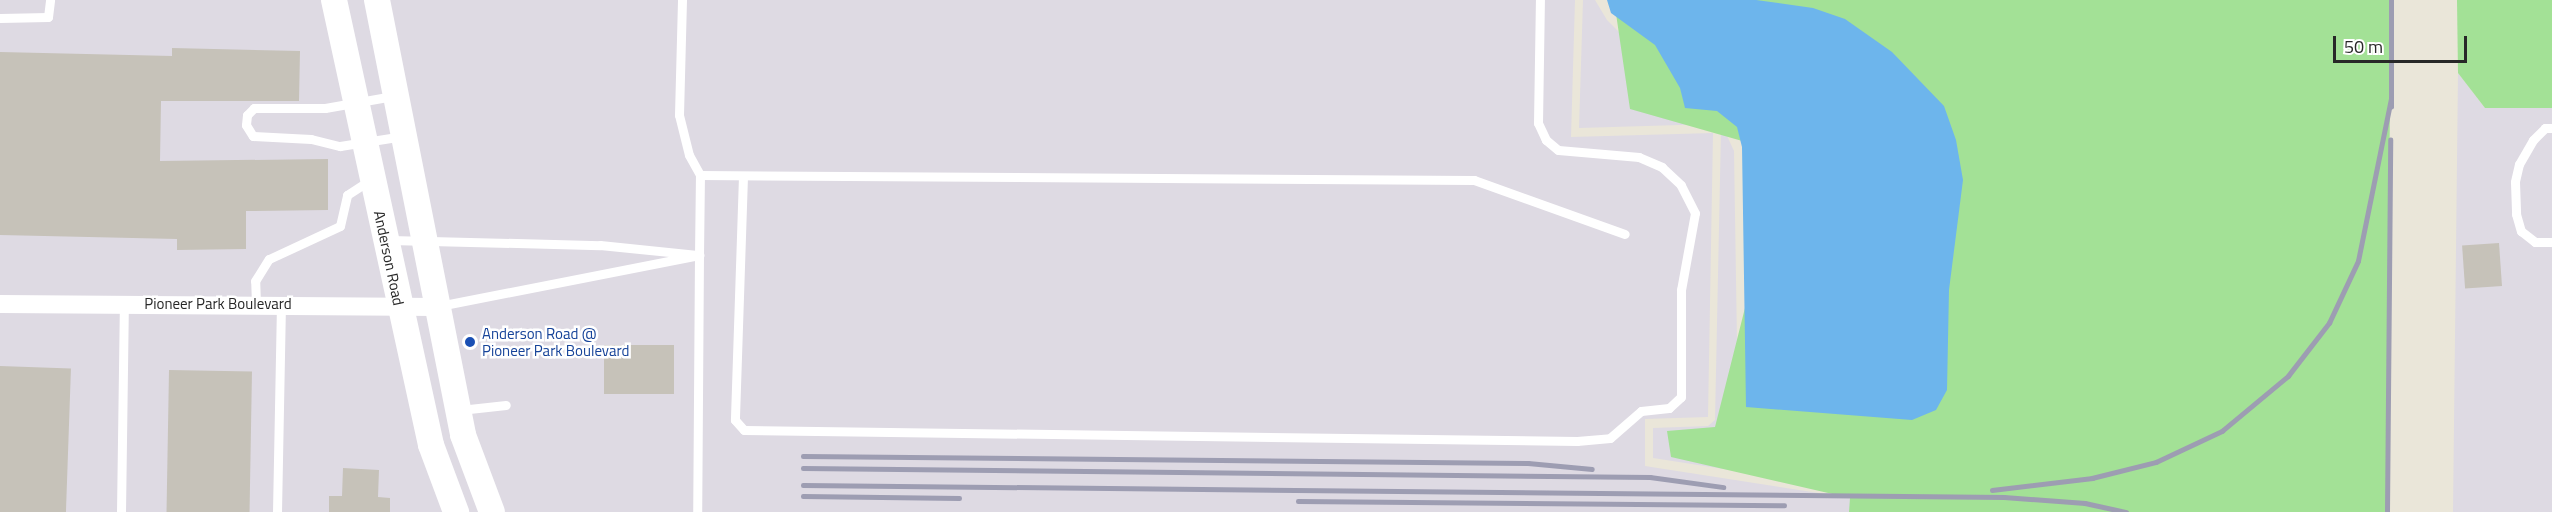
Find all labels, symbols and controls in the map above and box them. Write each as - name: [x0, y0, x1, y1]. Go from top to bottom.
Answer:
- scale bar: [2336, 24, 2470, 62]
- text: 50 m: [2344, 33, 2383, 60]
- street label: Anderson Road: [370, 209, 408, 307]
- street label: Pioneer Park Boulevard: [144, 295, 292, 313]
- place label: Anderson Road @ Pioneer Park Boulevard: [482, 324, 629, 359]
- marker: Anderson Road @ Pioneer Park Boulevard: [463, 335, 477, 349]

